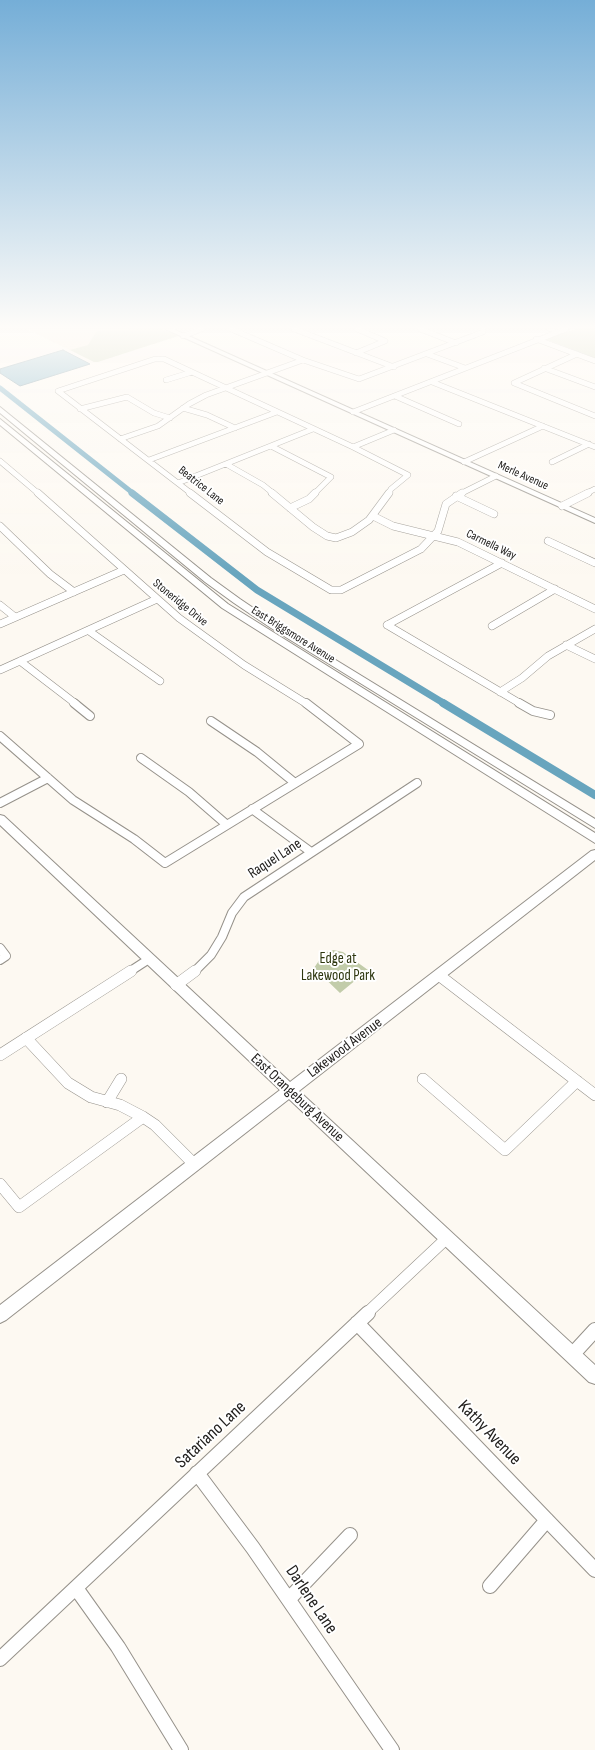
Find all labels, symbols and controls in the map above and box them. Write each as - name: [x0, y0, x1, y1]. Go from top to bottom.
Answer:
- street label: Merle Avenue: [496, 459, 550, 493]
- street label: Beatrice Lane: [175, 464, 227, 508]
- street label: Carmella Way: [464, 527, 518, 563]
- street label: Stoneridge Drive: [150, 576, 210, 630]
- street label: East Briggsmore Avenue: [248, 603, 338, 667]
- street label: Raquel Lane: [245, 835, 305, 883]
- park label: Edge at Lakewood Park: [301, 950, 375, 985]
- street label: Lakewood Avenue: [304, 1014, 386, 1082]
- street label: East Orangeburg Avenue: [247, 1050, 347, 1146]
- street label: Kathy Avenue: [453, 1396, 525, 1470]
- street label: Satariano Lane: [171, 1397, 251, 1473]
- street label: Darlene Lane: [280, 1562, 342, 1638]

